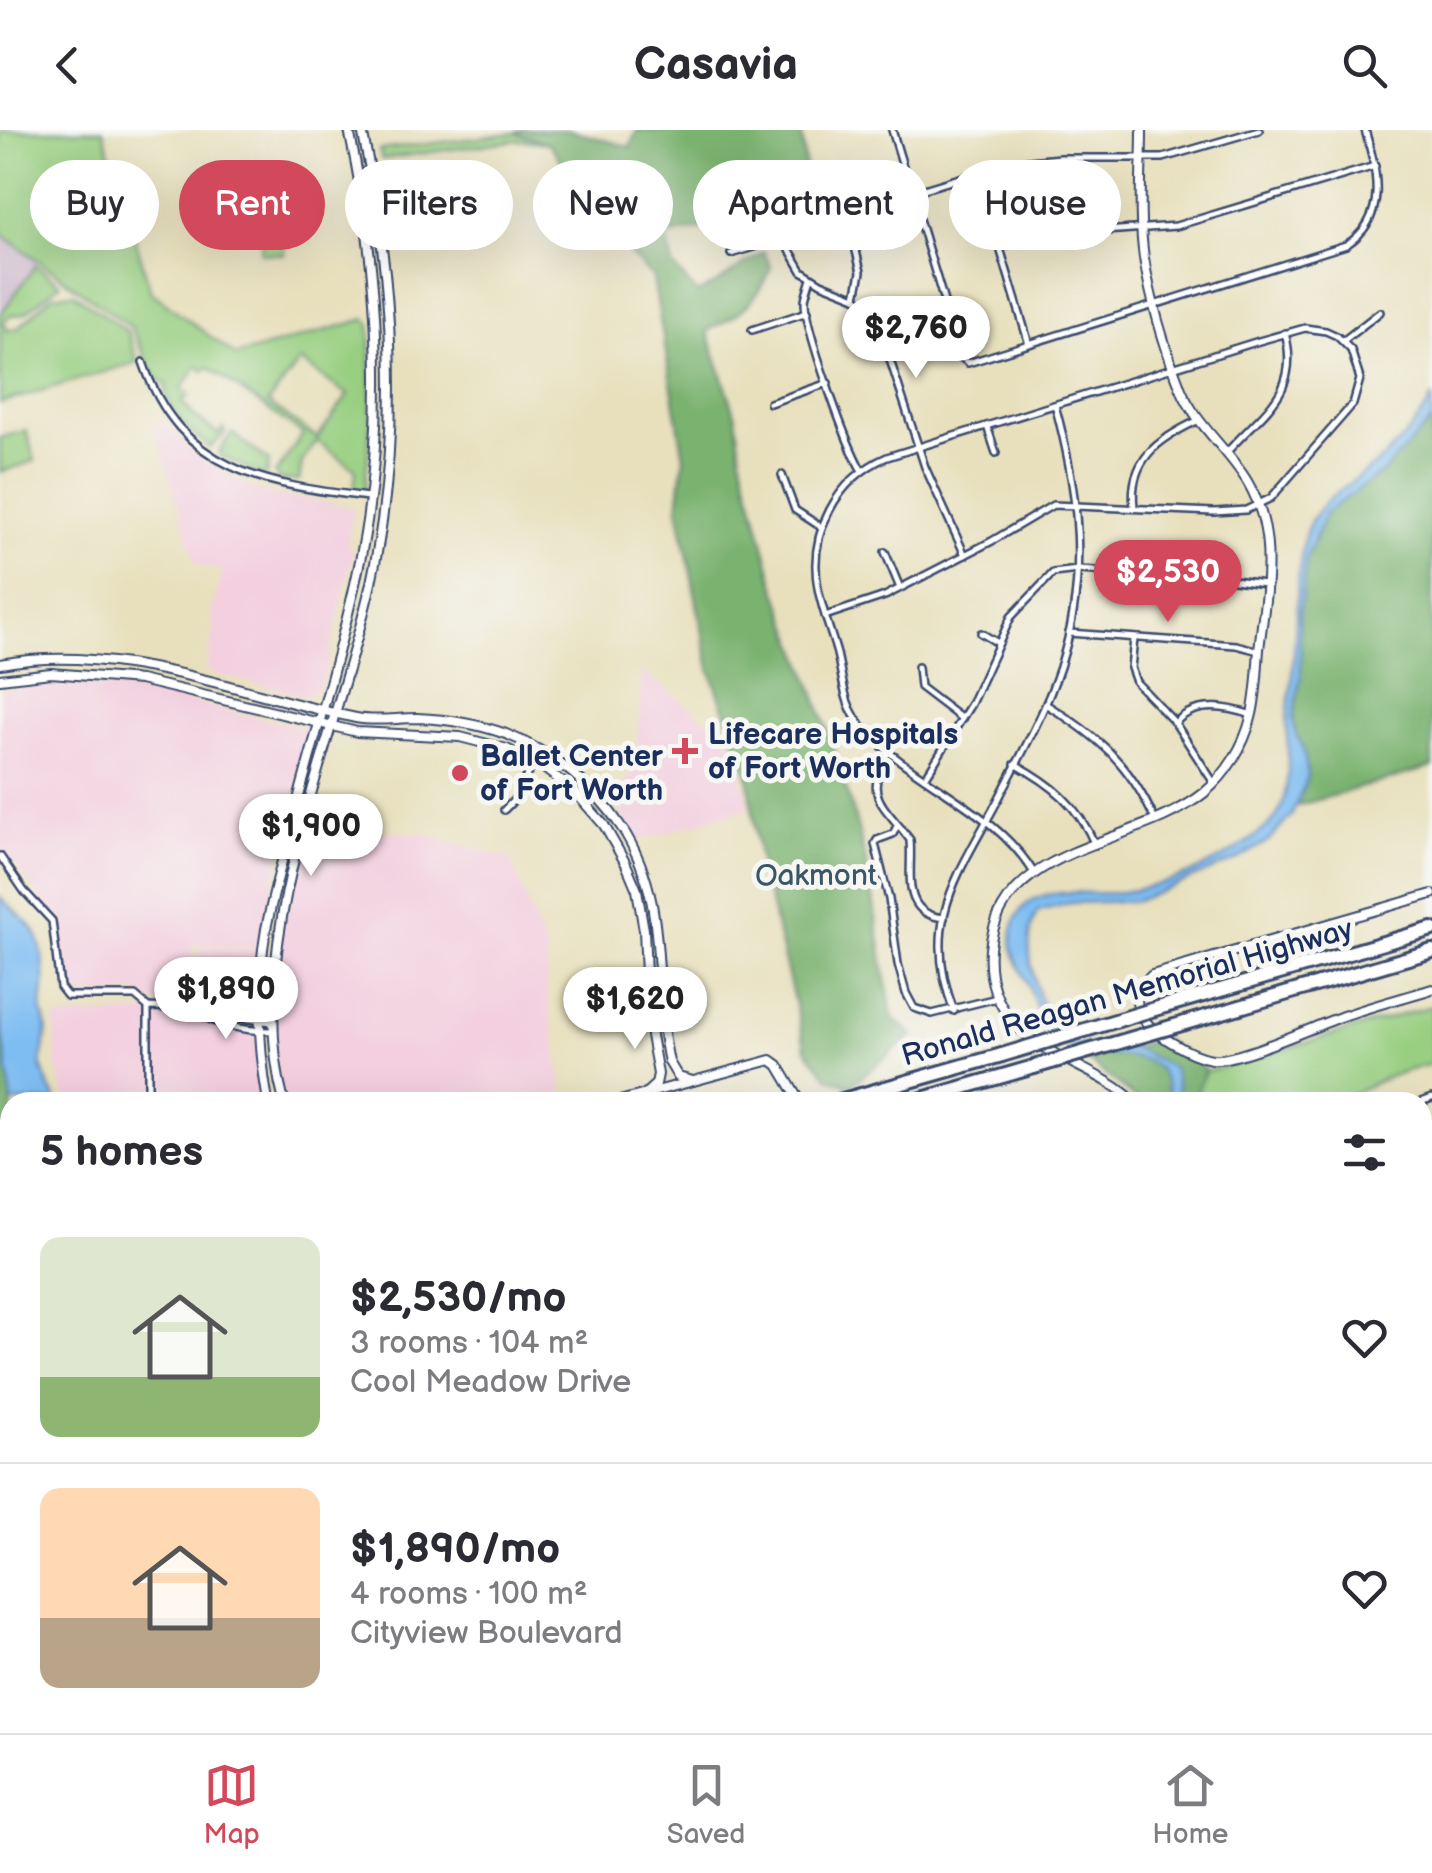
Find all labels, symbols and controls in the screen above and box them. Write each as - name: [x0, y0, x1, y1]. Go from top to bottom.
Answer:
- icon: back: [40, 38, 95, 93]
- text: Casavia: [634, 38, 798, 93]
- icon: search: [1337, 38, 1392, 93]
- chip: Buy: [30, 160, 159, 250]
- chip: Rent: [179, 160, 325, 250]
- chip: Filters: [345, 160, 513, 250]
- chip: New: [533, 160, 673, 250]
- chip: Apartment: [693, 160, 929, 250]
- chip: House: [949, 160, 1121, 250]
- pin: $2,760: [835, 296, 997, 381]
- text: $2,760: [864, 309, 968, 348]
- pin: $2,530: [1087, 540, 1249, 625]
- text: $2,530: [1116, 553, 1220, 592]
- place label: Lifecare Hospitals of Fort Worth: [708, 717, 958, 787]
- marker: Lifecare Hospitals of Fort Worth: [672, 738, 698, 764]
- place label: Ballet Center of Fort Worth: [480, 739, 664, 809]
- marker: Ballet Center of Fort Worth: [449, 762, 471, 784]
- pin: $1,900: [230, 794, 392, 879]
- text: $1,900: [261, 807, 361, 846]
- park label: Oakmont: [755, 858, 877, 894]
- street label: Ronald Reagan Memorial Highway: [898, 911, 1357, 1075]
- pin: $1,890: [145, 957, 307, 1042]
- pin: $1,620: [554, 967, 716, 1052]
- text: $1,890: [176, 970, 276, 1009]
- text: $1,620: [585, 980, 685, 1019]
- icon: filters: [1337, 1125, 1392, 1180]
- text: 5 homes: [40, 1127, 203, 1178]
- text: $2,530/mo: [350, 1273, 567, 1324]
- icon: home: [120, 1277, 240, 1397]
- icon: heart: [1337, 1310, 1392, 1365]
- text: 3 rooms · 104 m²: [350, 1324, 588, 1363]
- text: Cool Meadow Drive: [350, 1363, 631, 1402]
- text: $1,890/mo: [350, 1524, 560, 1575]
- icon: home: [120, 1528, 240, 1648]
- icon: heart: [1337, 1561, 1392, 1616]
- text: 4 rooms · 100 m²: [350, 1575, 588, 1614]
- text: Cityview Boulevard: [350, 1614, 622, 1653]
- tab: Map: [204, 1758, 260, 1851]
- tab: Saved: [667, 1758, 745, 1851]
- tab: Home: [1152, 1758, 1228, 1851]

